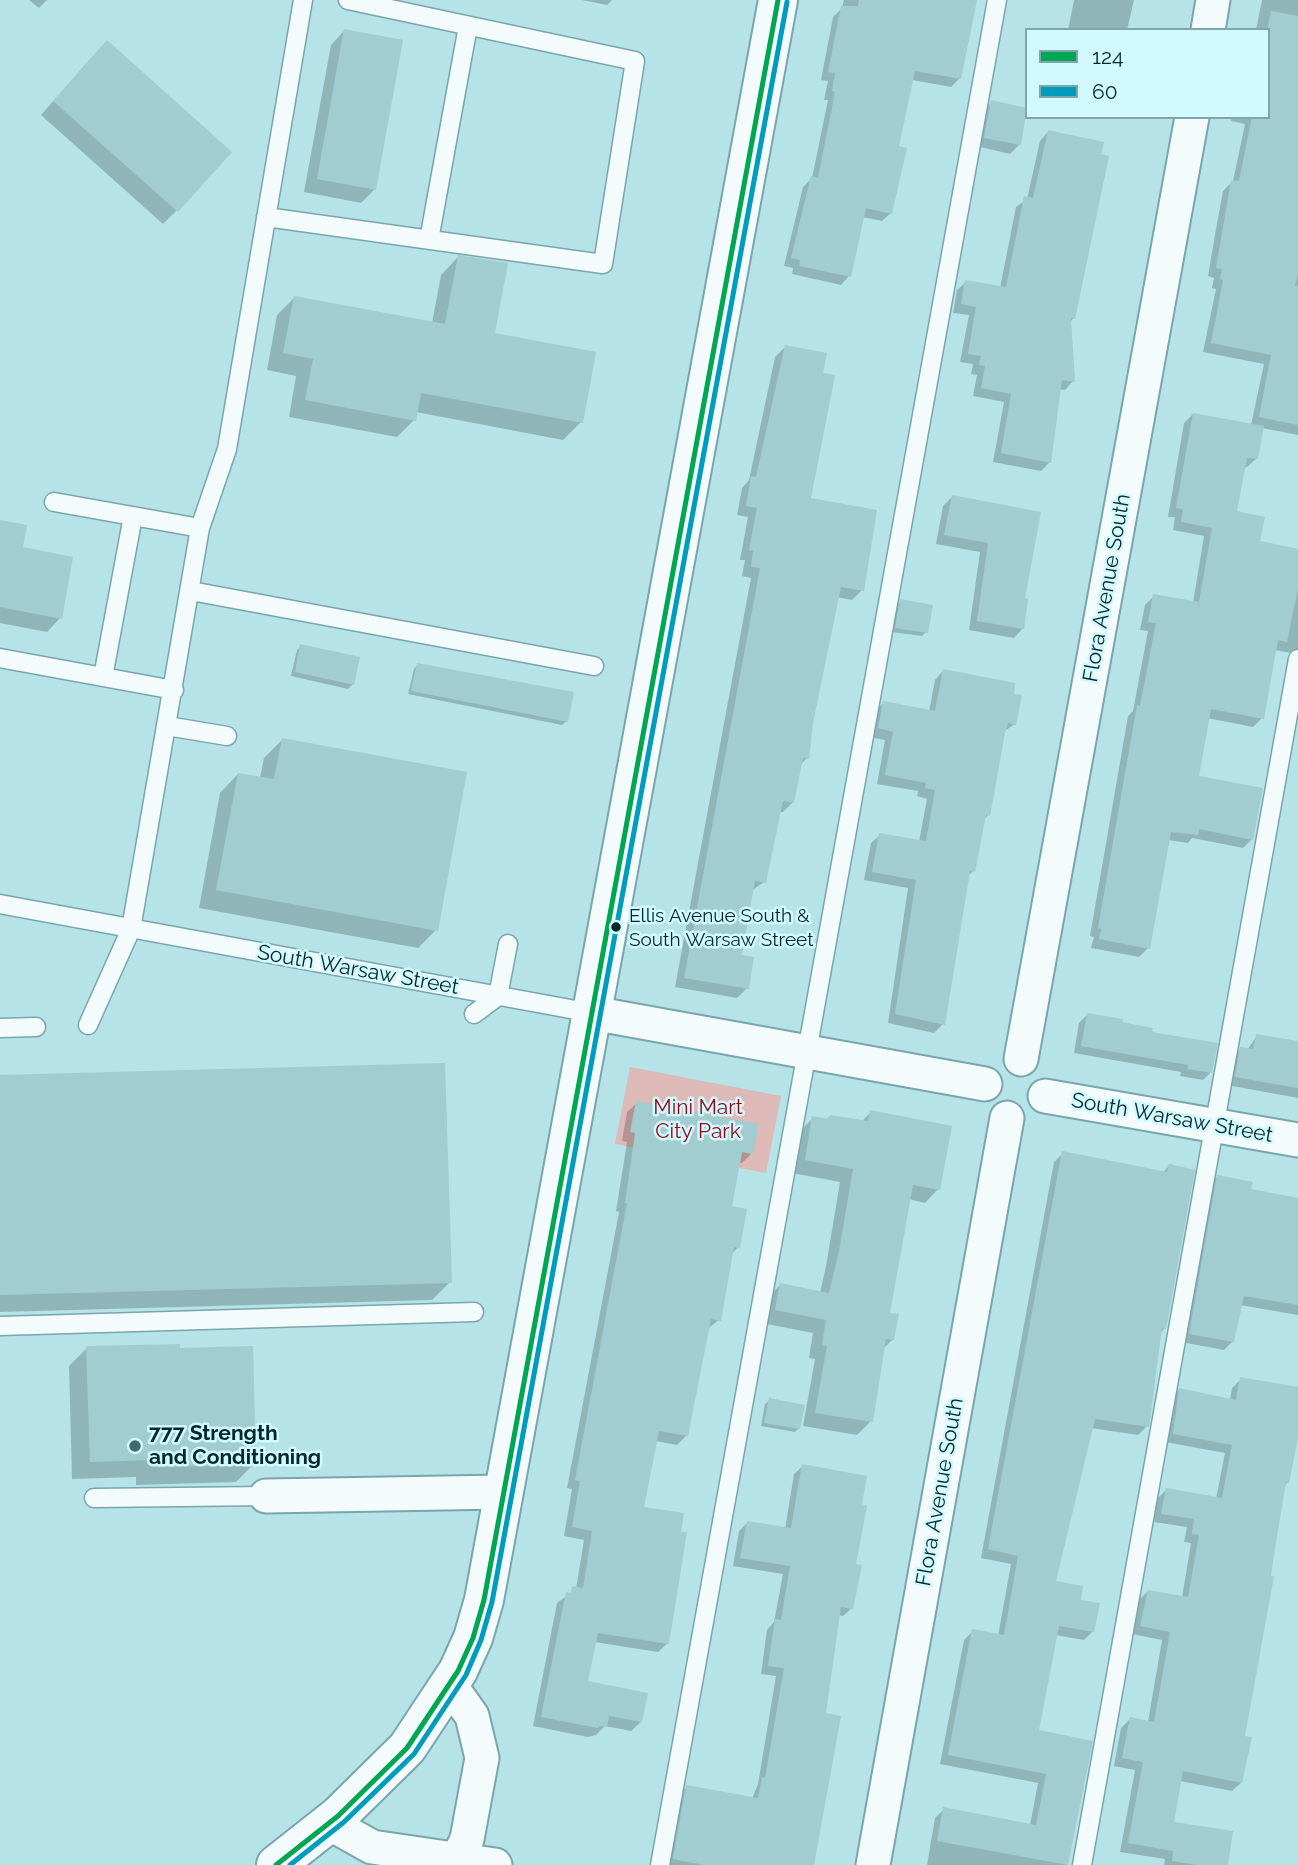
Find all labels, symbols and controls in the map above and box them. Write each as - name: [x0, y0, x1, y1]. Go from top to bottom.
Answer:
- legend: [1025, 28, 1270, 119]
- text: 124: [1092, 44, 1123, 69]
- text: 60: [1092, 79, 1118, 104]
- street label: Flora Avenue South: [1078, 492, 1136, 684]
- place label: Ellis Avenue South & South Warsaw Street: [629, 905, 813, 949]
- marker: Ellis Avenue South & South Warsaw Street: [609, 920, 623, 934]
- street label: South Warsaw Street: [255, 940, 461, 1000]
- street label: South Warsaw Street: [1069, 1088, 1275, 1148]
- park label: Mini Mart City Park: [653, 1095, 743, 1145]
- street label: Flora Avenue South: [911, 1396, 969, 1588]
- place label: 777 Strength and Conditioning: [149, 1421, 321, 1471]
- marker: 777 Strength and Conditioning: [127, 1438, 143, 1454]

